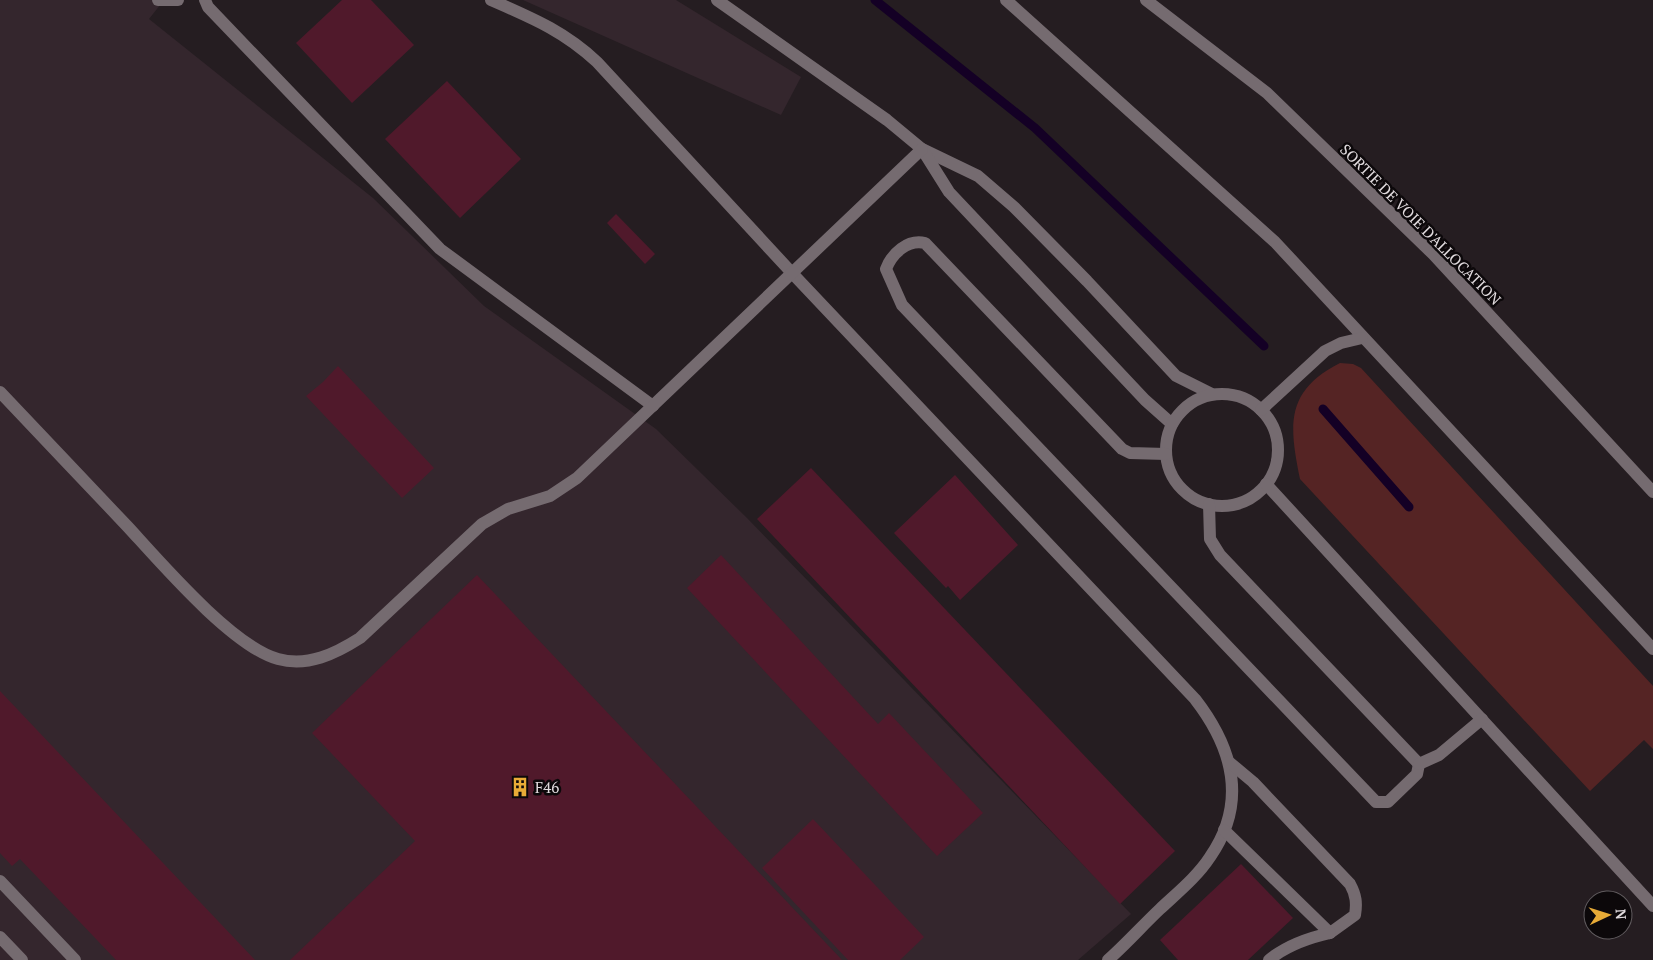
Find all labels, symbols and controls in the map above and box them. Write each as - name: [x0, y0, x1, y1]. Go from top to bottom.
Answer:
- street label: SORTIE DE VOIE D'ALLOCATION: [1336, 139, 1506, 309]
- building icon: F46: [509, 776, 531, 798]
- place label: F46: [535, 777, 559, 797]
- north arrow: [1583, 890, 1633, 940]
- text: N: [1612, 908, 1631, 920]

